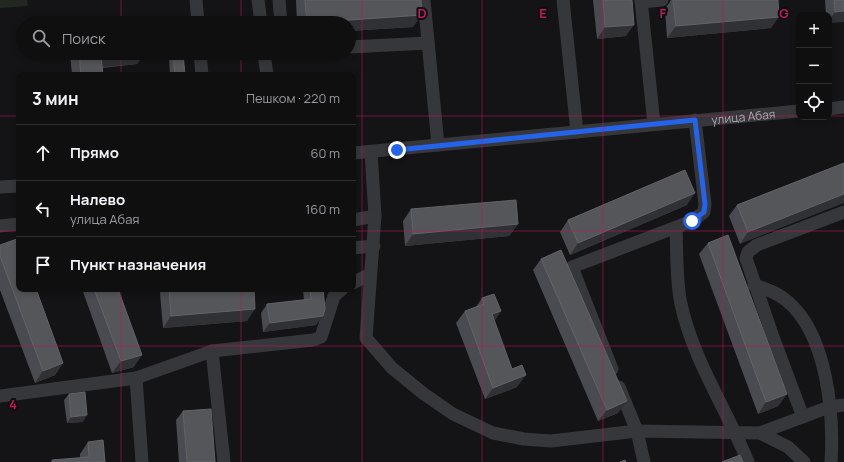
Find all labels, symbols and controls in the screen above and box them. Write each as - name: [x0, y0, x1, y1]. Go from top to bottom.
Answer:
- text: D: [417, 4, 427, 22]
- text: E: [539, 4, 547, 22]
- text: F: [660, 4, 667, 22]
- text: G: [779, 4, 789, 22]
- map controls: [796, 12, 832, 120]
- button: +: [796, 12, 832, 48]
- search box: [16, 16, 356, 60]
- icon: search: [30, 27, 52, 49]
- text: Поиск: [62, 28, 106, 49]
- button: −: [796, 48, 832, 84]
- button: locate: [796, 84, 832, 120]
- text: 3 мин: [32, 87, 79, 110]
- text: Пешком · 220 m: [246, 89, 340, 107]
- street label: улица Абая: [710, 105, 776, 128]
- route end: [388, 141, 406, 159]
- icon: ahead: [32, 142, 54, 164]
- text: Прямо: [70, 142, 119, 163]
- text: 60 m: [310, 144, 340, 162]
- text: Налево: [70, 189, 125, 210]
- icon: left: [32, 198, 54, 220]
- text: 160 m: [305, 200, 340, 218]
- text: улица Абая: [70, 210, 140, 228]
- route start: [683, 212, 701, 230]
- icon: arrive: [32, 254, 54, 276]
- text: Пункт назначения: [70, 254, 206, 275]
- text: 4: [9, 395, 17, 413]

